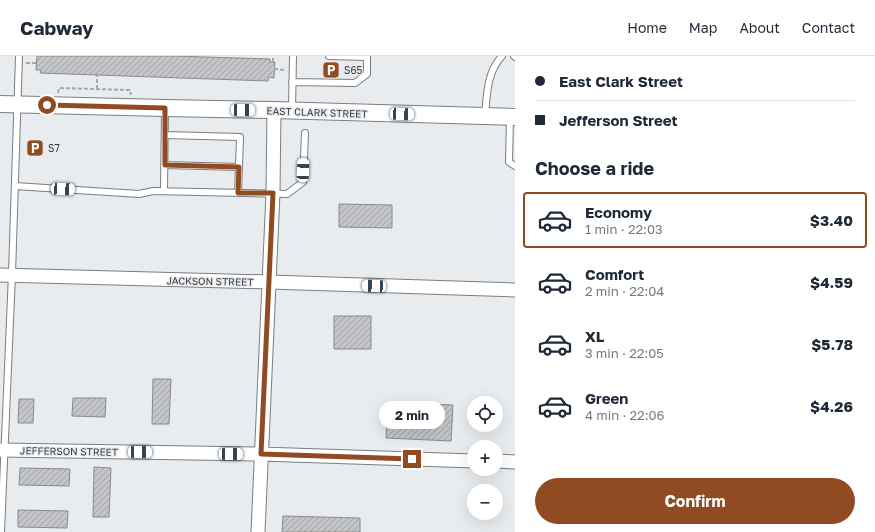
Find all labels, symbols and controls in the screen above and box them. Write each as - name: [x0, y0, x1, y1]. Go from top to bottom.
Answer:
- text: Cabway: [20, 16, 94, 39]
- text: Home: [627, 19, 667, 36]
- text: Map: [689, 19, 717, 36]
- text: About: [739, 19, 780, 36]
- text: Contact: [802, 19, 855, 36]
- parking icon: S65: [321, 60, 341, 80]
- place label: S65: [344, 64, 362, 76]
- text: East Clark Street: [559, 72, 683, 90]
- route start: [38, 96, 56, 114]
- car: [231, 104, 255, 116]
- street label: EAST CLARK STREET: [266, 104, 368, 120]
- car: [390, 108, 414, 120]
- text: Jefferson Street: [559, 111, 678, 129]
- parking icon: S7: [25, 138, 45, 158]
- place label: S7: [48, 142, 60, 154]
- text: Choose a ride: [535, 157, 654, 179]
- car: [297, 158, 309, 182]
- car: [51, 182, 75, 196]
- icon: car: [537, 202, 573, 238]
- text: Economy: [585, 203, 652, 221]
- text: $3.40: [810, 211, 853, 229]
- text: 1 min · 22:03: [585, 221, 663, 237]
- icon: car: [537, 264, 573, 300]
- text: Comfort: [585, 265, 644, 283]
- text: $4.59: [810, 273, 853, 291]
- street label: JACKSON STREET: [166, 274, 254, 288]
- car: [362, 280, 386, 292]
- text: 2 min · 22:04: [585, 283, 664, 299]
- icon: car: [537, 326, 573, 362]
- text: XL: [585, 327, 604, 345]
- text: $5.78: [811, 335, 853, 353]
- text: 3 min · 22:05: [585, 345, 664, 361]
- icon: car: [537, 388, 573, 424]
- text: Green: [585, 389, 628, 407]
- map controls: [467, 396, 503, 520]
- button: locate: [467, 396, 503, 432]
- text: $4.26: [810, 397, 853, 415]
- callout: 2 min: [379, 401, 445, 429]
- text: 2 min: [395, 407, 429, 423]
- text: 4 min · 22:06: [585, 407, 664, 423]
- button: +: [467, 440, 503, 476]
- street label: JEFFERSON STREET: [20, 444, 118, 458]
- car: [128, 446, 152, 458]
- car: [219, 448, 243, 460]
- route end: [403, 450, 421, 468]
- button: Confirm: [535, 478, 855, 524]
- button: −: [467, 484, 503, 520]

